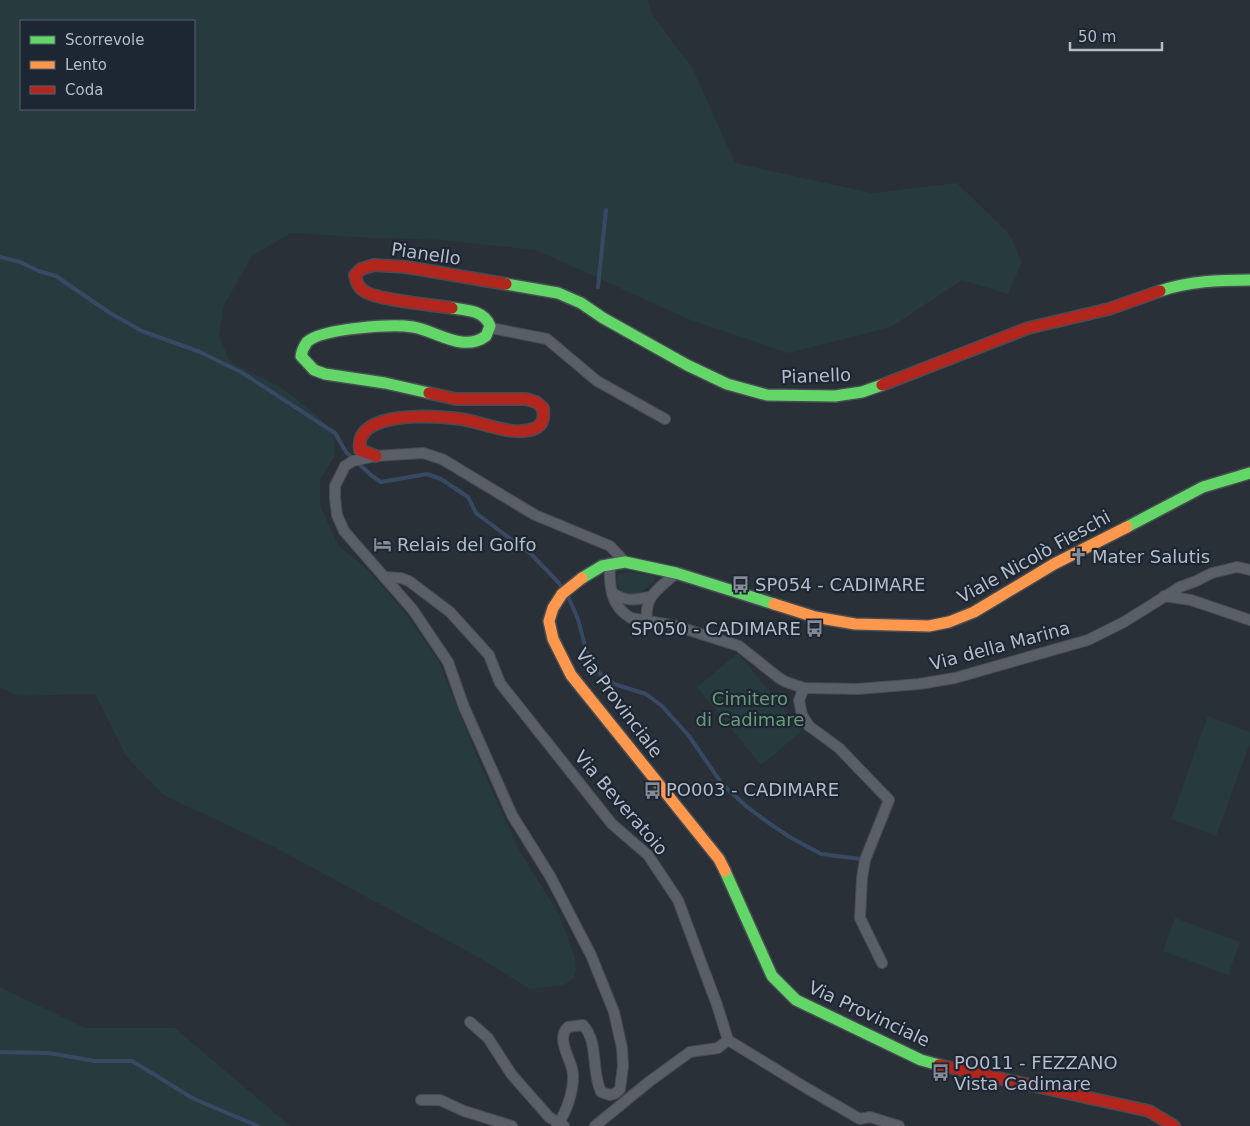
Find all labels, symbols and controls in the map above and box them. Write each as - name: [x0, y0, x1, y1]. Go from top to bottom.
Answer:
- legend: [20, 20, 195, 110]
- scale bar: [1070, 20, 1162, 52]
- text: 50 m: [1078, 28, 1116, 46]
- text: Scorrevole: [65, 31, 144, 49]
- text: Lento: [65, 56, 107, 74]
- text: Coda: [65, 81, 103, 99]
- street label: Pianello: [390, 238, 462, 269]
- street label: Pianello: [781, 364, 851, 387]
- street label: Viale Nicolò Fieschi: [954, 506, 1114, 607]
- place label: Relais del Golfo: [397, 534, 536, 555]
- hotel icon: Relais del Golfo: [373, 535, 393, 555]
- place label: Mater Salutis: [1092, 546, 1210, 567]
- church icon: Mater Salutis: [1068, 547, 1088, 567]
- place label: SP054 - CADIMARE: [755, 574, 925, 595]
- bus stop icon: SP054 - CADIMARE: [731, 575, 751, 595]
- street label: Via della Marina: [927, 617, 1072, 674]
- place label: SP050 - CADIMARE: [631, 618, 801, 639]
- bus stop icon: SP050 - CADIMARE: [805, 619, 825, 639]
- street label: Via Provinciale: [572, 644, 667, 761]
- park label: Cimitero di Cadimare: [696, 688, 804, 730]
- street label: Via Beveratoio: [570, 746, 672, 859]
- place label: PO003 - CADIMARE: [666, 779, 839, 800]
- bus stop icon: PO003 - CADIMARE: [642, 780, 662, 800]
- street label: Via Provinciale: [805, 976, 933, 1051]
- place label: PO011 - FEZZANO Vista Cadimare: [954, 1052, 1118, 1094]
- bus stop icon: PO011 - FEZZANO Vista Cadimare: [930, 1063, 950, 1083]

